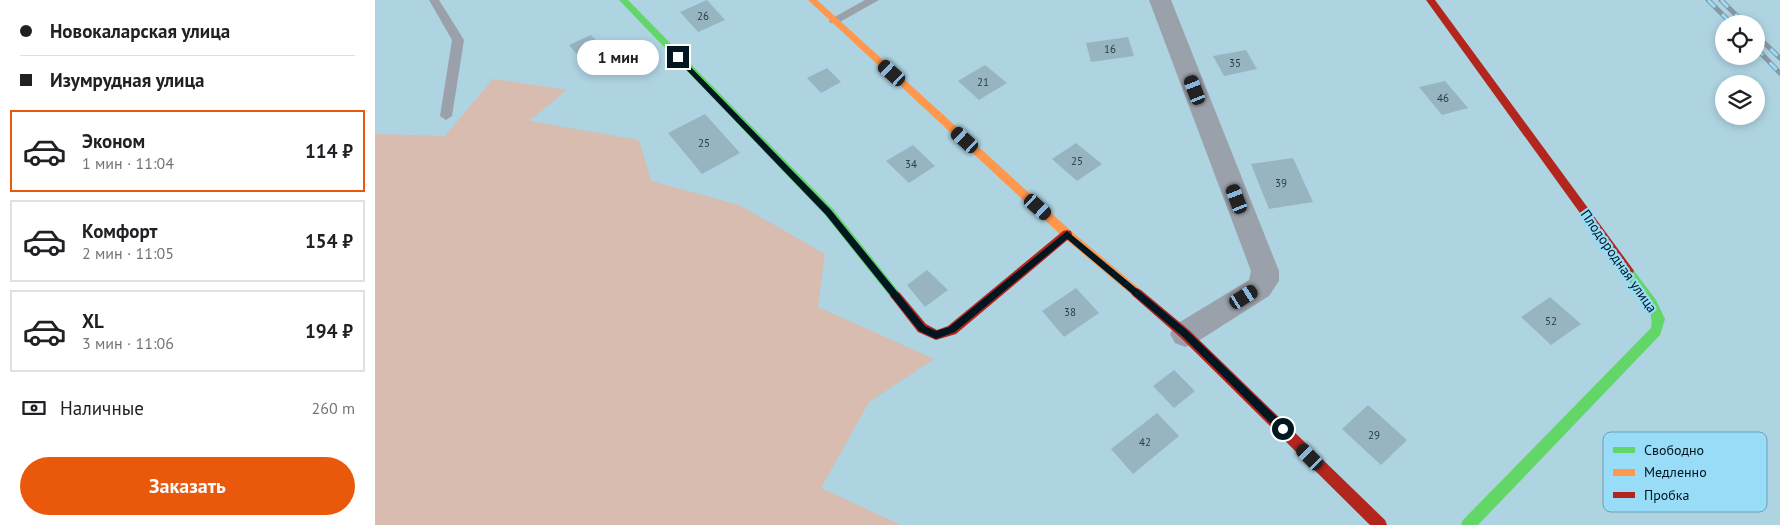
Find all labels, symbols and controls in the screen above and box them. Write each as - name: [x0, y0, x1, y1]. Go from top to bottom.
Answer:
- house number: 26: [697, 9, 709, 23]
- map controls: [1715, 15, 1765, 125]
- button: locate: [1715, 15, 1765, 65]
- text: Новокаларская улица: [50, 19, 230, 43]
- callout: 1 мин: [578, 40, 661, 74]
- house number: 16: [1104, 42, 1116, 56]
- route end: [667, 46, 689, 68]
- text: 1 мин: [597, 47, 639, 67]
- house number: 35: [1229, 56, 1241, 70]
- car: [875, 57, 908, 89]
- text: Изумрудная улица: [50, 68, 204, 92]
- car: [1182, 73, 1207, 107]
- house number: 21: [977, 75, 989, 89]
- button: layers: [1715, 75, 1765, 125]
- house number: 46: [1437, 91, 1449, 105]
- car: [948, 124, 981, 156]
- icon: car: [22, 129, 67, 174]
- text: Эконом: [82, 129, 145, 153]
- house number: 25: [698, 136, 710, 150]
- text: 114 ₽: [305, 139, 353, 163]
- text: 1 мин · 11:04: [82, 153, 174, 173]
- house number: 25: [1071, 154, 1083, 168]
- house number: 34: [905, 157, 917, 171]
- house number: 39: [1275, 176, 1287, 190]
- car: [1224, 182, 1249, 216]
- car: [1021, 191, 1054, 223]
- street label: Плодородная улица: [1577, 206, 1661, 316]
- icon: car: [22, 219, 67, 264]
- text: Комфорт: [82, 219, 158, 243]
- text: 154 ₽: [305, 229, 353, 253]
- text: 2 мин · 11:05: [82, 243, 174, 263]
- car: [1227, 283, 1260, 311]
- house number: 38: [1064, 305, 1076, 319]
- icon: car: [22, 309, 67, 354]
- text: XL: [82, 309, 104, 333]
- house number: 52: [1545, 314, 1557, 328]
- text: 194 ₽: [305, 319, 353, 343]
- text: 3 мин · 11:06: [82, 333, 174, 353]
- icon: cash: [20, 394, 48, 422]
- text: Наличные: [60, 396, 144, 420]
- text: 260 m: [312, 398, 355, 418]
- route start: [1272, 418, 1294, 440]
- house number: 29: [1368, 428, 1380, 442]
- legend: [1603, 432, 1767, 512]
- house number: 42: [1139, 435, 1151, 449]
- car: [1294, 441, 1325, 473]
- text: Свободно: [1644, 441, 1704, 459]
- button: Заказать: [20, 457, 355, 515]
- text: Медленно: [1644, 463, 1707, 481]
- text: Пробка: [1644, 486, 1689, 504]

